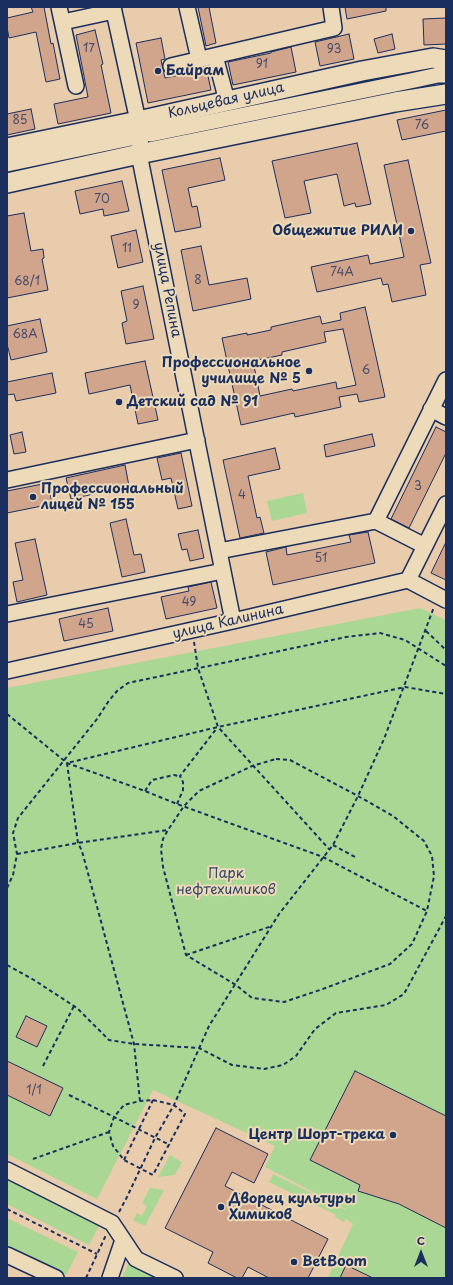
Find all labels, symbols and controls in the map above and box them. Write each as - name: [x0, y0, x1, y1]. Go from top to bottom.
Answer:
- house number: 17: [83, 42, 95, 56]
- house number: 93: [327, 43, 341, 57]
- house number: 91: [256, 58, 268, 72]
- place label: Байрам: [166, 63, 224, 79]
- marker: Байрам: [153, 66, 163, 76]
- street label: Кольцевая улица: [166, 79, 286, 123]
- house number: 85: [13, 114, 27, 128]
- house number: 76: [415, 119, 429, 133]
- house number: 70: [94, 193, 110, 207]
- place label: Общежитие РИЛИ: [272, 223, 403, 239]
- marker: Общежитие РИЛИ: [406, 226, 416, 236]
- street label: улица Репина: [150, 241, 184, 339]
- house number: 11: [122, 242, 132, 256]
- house number: 74А: [330, 266, 354, 280]
- house number: 8: [194, 274, 202, 288]
- house number: 68/1: [14, 275, 40, 289]
- house number: 9: [132, 299, 140, 313]
- house number: 68А: [13, 328, 37, 342]
- place label: Профессиональное училище № 5: [162, 355, 301, 388]
- house number: 6: [362, 364, 370, 378]
- marker: Профессиональное училище № 5: [304, 366, 314, 376]
- place label: Детский сад № 91: [127, 394, 258, 410]
- marker: Детский сад № 91: [114, 397, 124, 407]
- house number: 3: [414, 480, 422, 494]
- place label: Профессиональный лицей № 155: [41, 481, 184, 514]
- house number: 4: [238, 489, 246, 503]
- marker: Профессиональный лицей № 155: [28, 492, 38, 502]
- house number: 51: [315, 552, 327, 566]
- house number: 49: [182, 596, 196, 610]
- street label: улица Калинина: [171, 601, 285, 643]
- house number: 45: [78, 618, 94, 632]
- park label: Парк нефтехимиков: [176, 866, 276, 898]
- house number: 1/1: [26, 1084, 42, 1098]
- place label: Центр Шорт-трека: [249, 1127, 385, 1143]
- marker: Центр Шорт-трека: [388, 1130, 398, 1140]
- place label: Дворец культуры Химиков: [229, 1191, 356, 1224]
- marker: Дворец культуры Химиков: [216, 1202, 226, 1212]
- text: С: [417, 1232, 425, 1249]
- north arrow: [401, 1233, 441, 1273]
- place label: BetBoom: [302, 1254, 367, 1270]
- marker: BetBoom: [289, 1257, 299, 1267]

